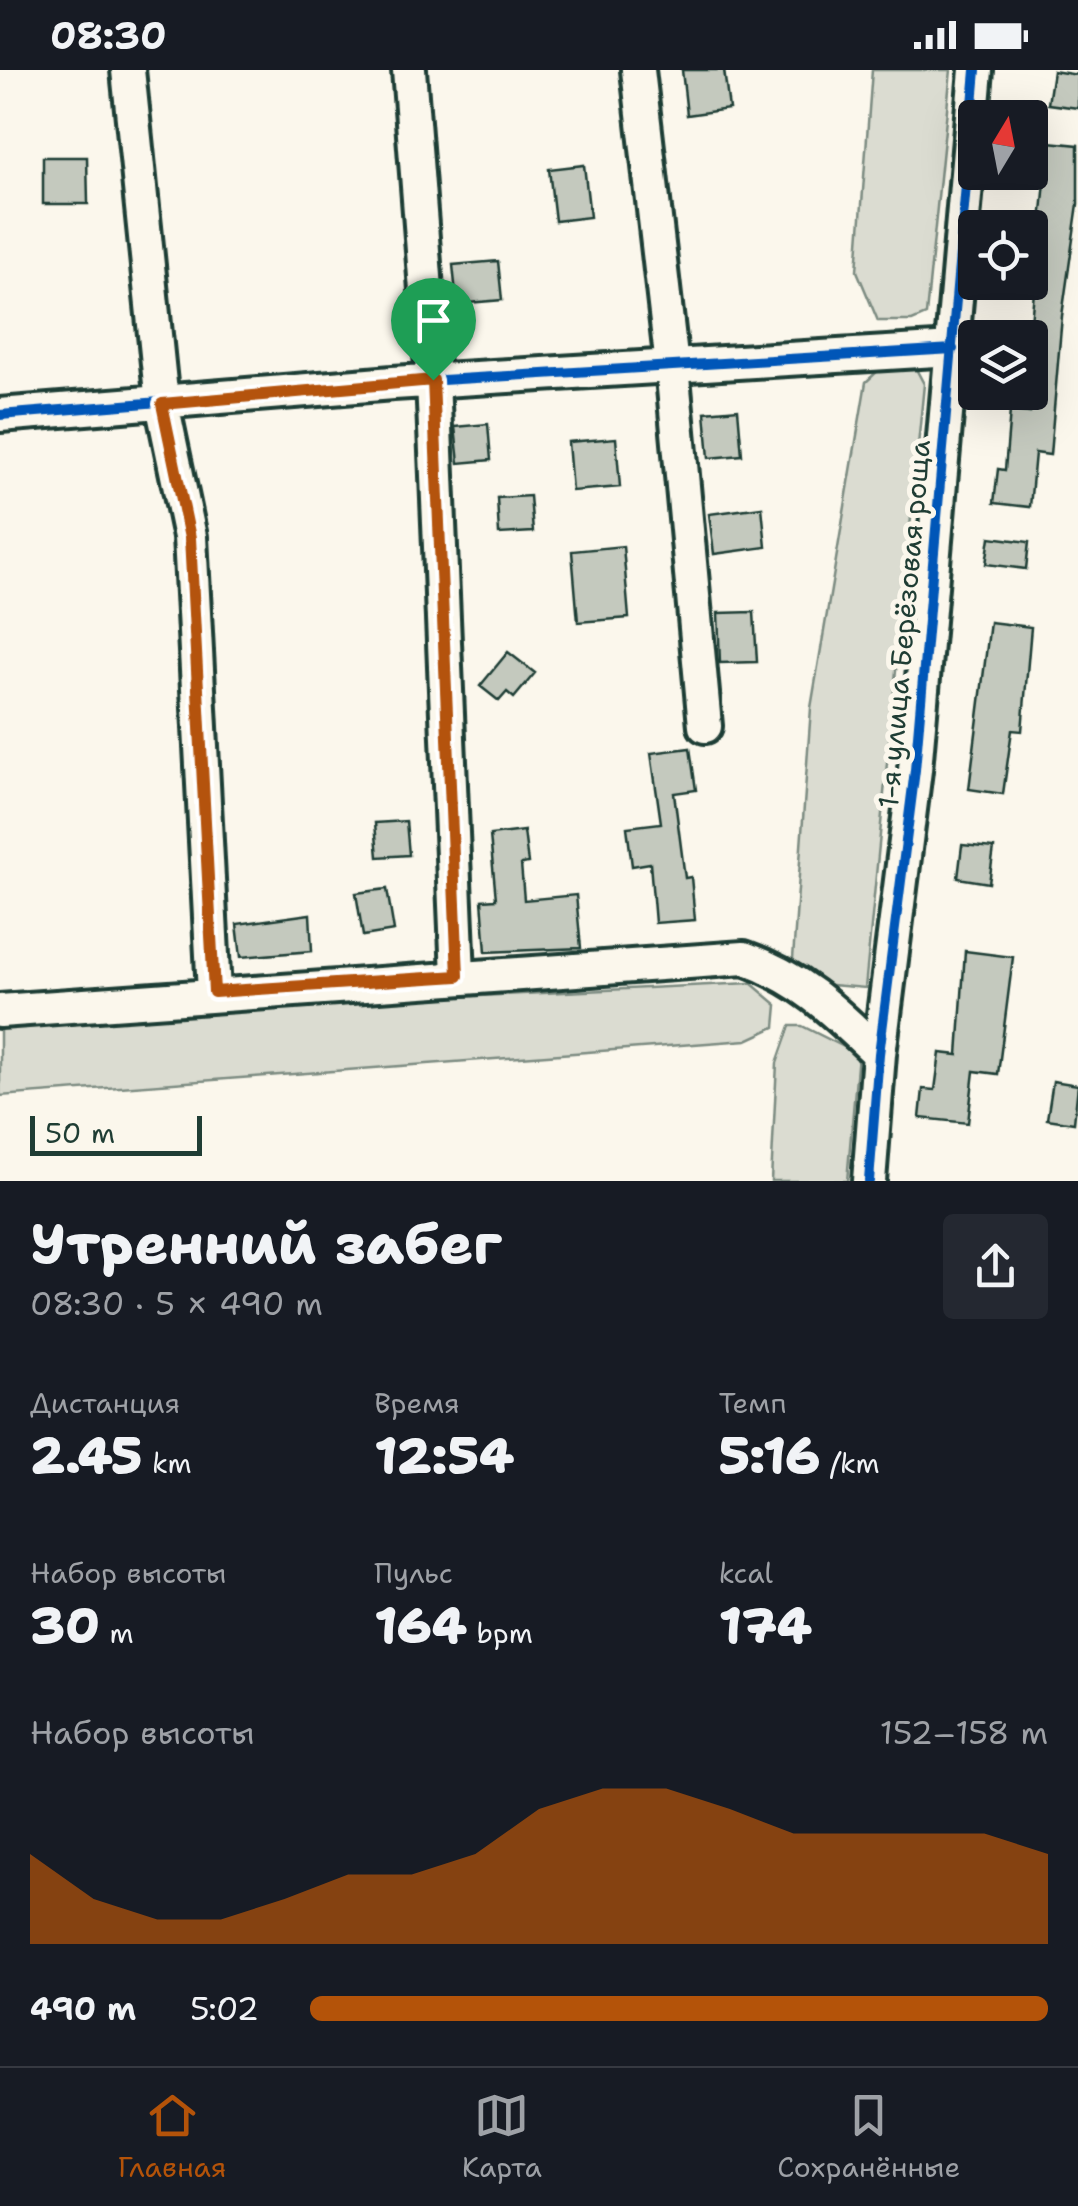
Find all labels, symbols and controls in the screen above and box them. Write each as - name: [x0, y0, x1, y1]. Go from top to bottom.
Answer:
- text: 08:30: [50, 10, 167, 61]
- north arrow: [958, 100, 1048, 190]
- map controls: [958, 100, 1048, 410]
- button: locate: [958, 210, 1048, 300]
- pin: [391, 278, 476, 381]
- icon: arrive: [406, 293, 461, 348]
- button: layers: [958, 320, 1048, 410]
- street label: 1-я улица Берёзовая роща: [869, 438, 939, 810]
- scale bar: [30, 1111, 202, 1156]
- text: 50 m: [45, 1114, 115, 1152]
- text: Утренний забег: [30, 1207, 502, 1281]
- button: share: [943, 1214, 1048, 1319]
- text: 08:30 · 5 × 490 m: [30, 1282, 323, 1325]
- text: Дистанция: [30, 1384, 180, 1422]
- text: Время: [374, 1384, 460, 1422]
- text: Темп: [719, 1384, 786, 1422]
- text: 2.45: [30, 1422, 143, 1489]
- text: 12:54: [374, 1422, 514, 1489]
- text: 5:16: [719, 1422, 820, 1489]
- text: km: [143, 1444, 192, 1482]
- text: /km: [820, 1444, 880, 1482]
- text: Набор высоты: [30, 1554, 226, 1592]
- text: Пульс: [374, 1554, 453, 1592]
- text: kcal: [719, 1554, 773, 1592]
- text: 30: [30, 1592, 100, 1659]
- text: 164: [374, 1592, 467, 1659]
- text: 174: [719, 1592, 812, 1659]
- text: m: [100, 1614, 134, 1652]
- text: bpm: [467, 1614, 533, 1652]
- text: Набор высоты: [30, 1711, 255, 1754]
- text: 152–158 m: [880, 1711, 1048, 1754]
- text: 490 m: [30, 1987, 136, 2030]
- text: 5:02: [190, 1987, 259, 2030]
- tab: Главная: [118, 2088, 226, 2186]
- tab: Карта: [462, 2088, 542, 2186]
- tab: Сохранённые: [777, 2088, 960, 2186]

